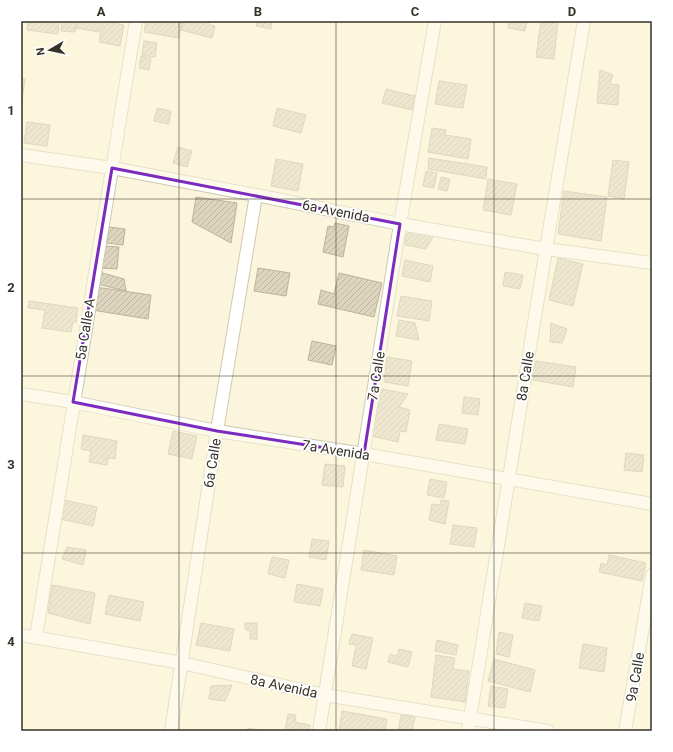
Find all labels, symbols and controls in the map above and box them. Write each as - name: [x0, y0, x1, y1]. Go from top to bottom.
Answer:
- text: A: [97, 4, 106, 19]
- text: B: [254, 4, 262, 19]
- text: C: [411, 4, 420, 19]
- text: D: [568, 4, 576, 19]
- north arrow: [30, 30, 70, 70]
- text: N: [34, 46, 48, 56]
- text: 1: [7, 103, 15, 118]
- street label: 6a Avenida: [301, 197, 371, 225]
- text: 2: [7, 280, 15, 295]
- street label: 5a Calle A: [72, 297, 98, 361]
- street label: 7a Calle: [364, 350, 388, 402]
- street label: 8a Calle: [513, 350, 537, 402]
- street label: 6a Calle: [200, 437, 224, 489]
- street label: 7a Avenida: [301, 437, 371, 463]
- text: 3: [7, 457, 15, 472]
- text: 4: [7, 634, 15, 649]
- street label: 9a Calle: [623, 651, 647, 703]
- street label: 8a Avenida: [249, 671, 319, 701]

